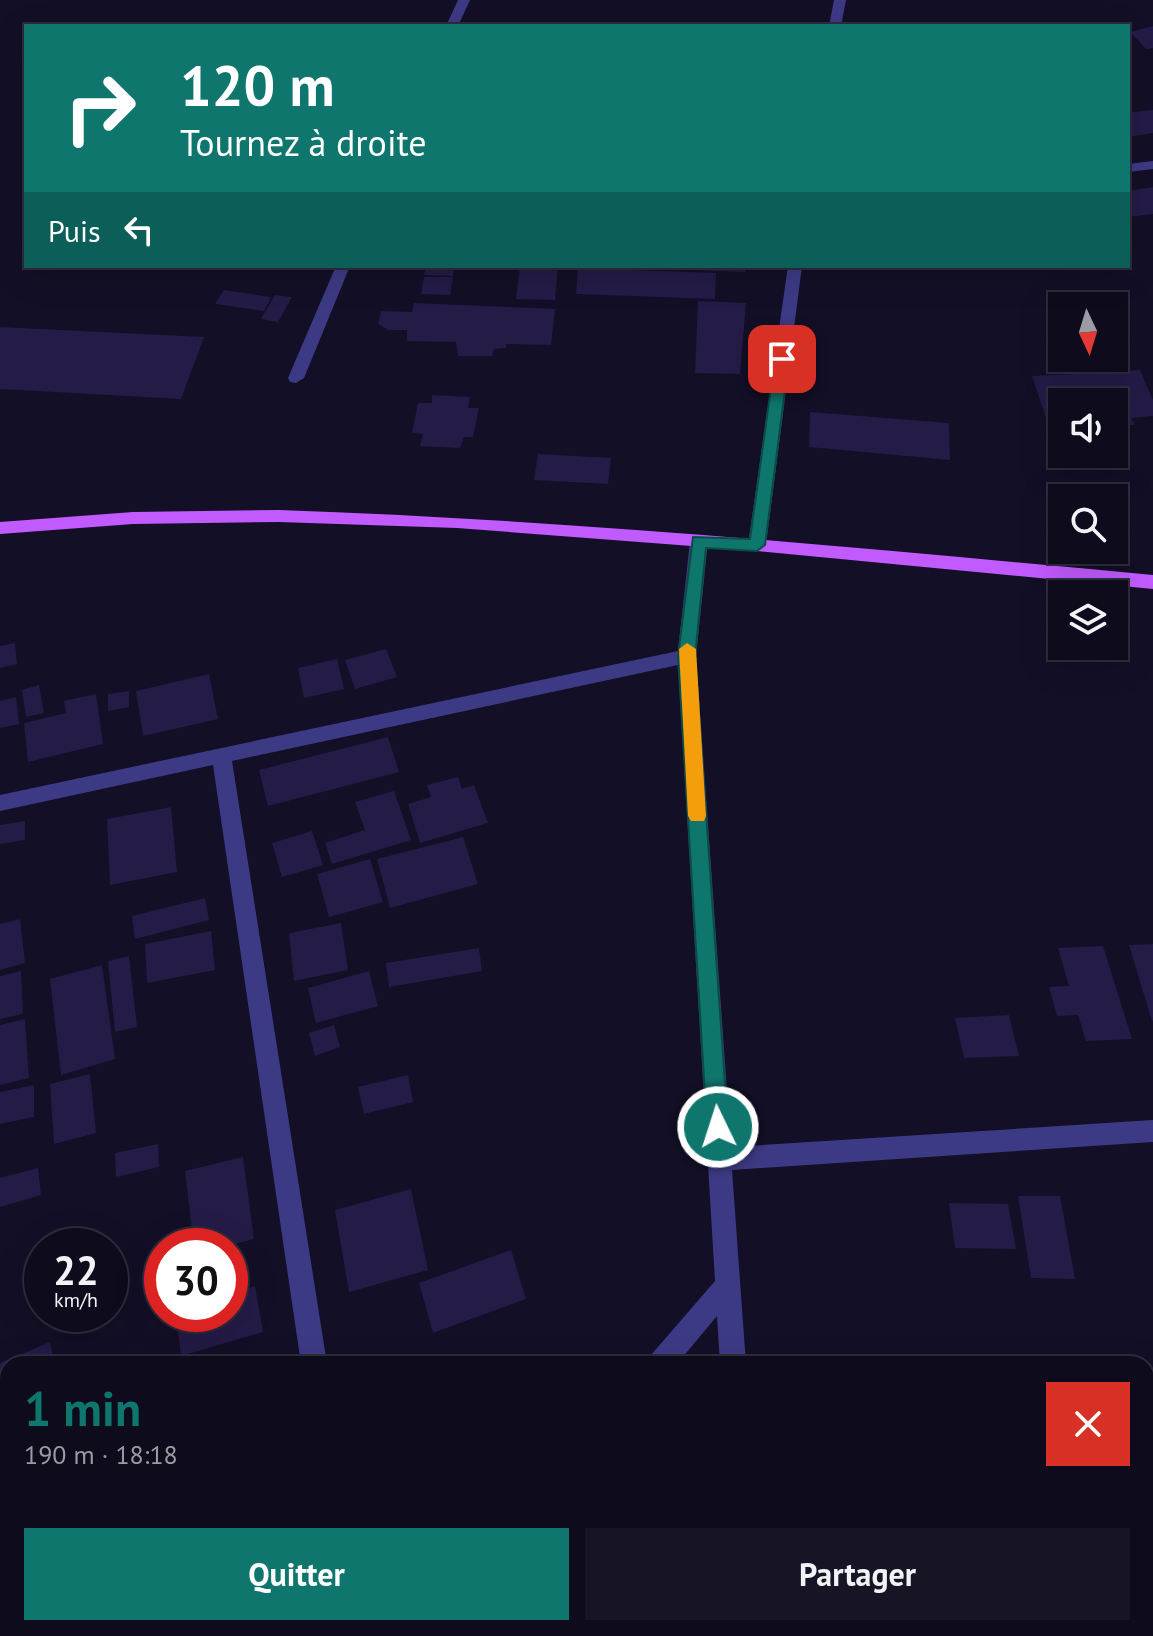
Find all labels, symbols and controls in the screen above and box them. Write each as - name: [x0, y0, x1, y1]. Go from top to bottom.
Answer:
- text: 120 m: [180, 49, 335, 121]
- icon: right: [48, 56, 152, 160]
- text: Tournez à droite: [180, 119, 427, 166]
- icon: left: [117, 208, 161, 252]
- text: Puis: [48, 211, 101, 250]
- north arrow: [1048, 292, 1128, 372]
- map controls: [1048, 292, 1128, 660]
- pin: [748, 325, 816, 393]
- icon: arrive: [760, 337, 804, 381]
- button: sound: [1048, 388, 1128, 468]
- button: search: [1048, 484, 1128, 564]
- button: layers: [1048, 580, 1128, 660]
- position arrow: [676, 1085, 760, 1169]
- speed limit sign: 30: [144, 1228, 248, 1332]
- text: 22: [53, 1244, 99, 1296]
- text: km/h: [54, 1287, 98, 1313]
- text: 1 min: [24, 1377, 141, 1439]
- button: close: [1046, 1382, 1130, 1466]
- text: 190 m · 18:18: [24, 1438, 178, 1471]
- button: Quitter: [24, 1528, 569, 1620]
- button: Partager: [585, 1528, 1130, 1620]

